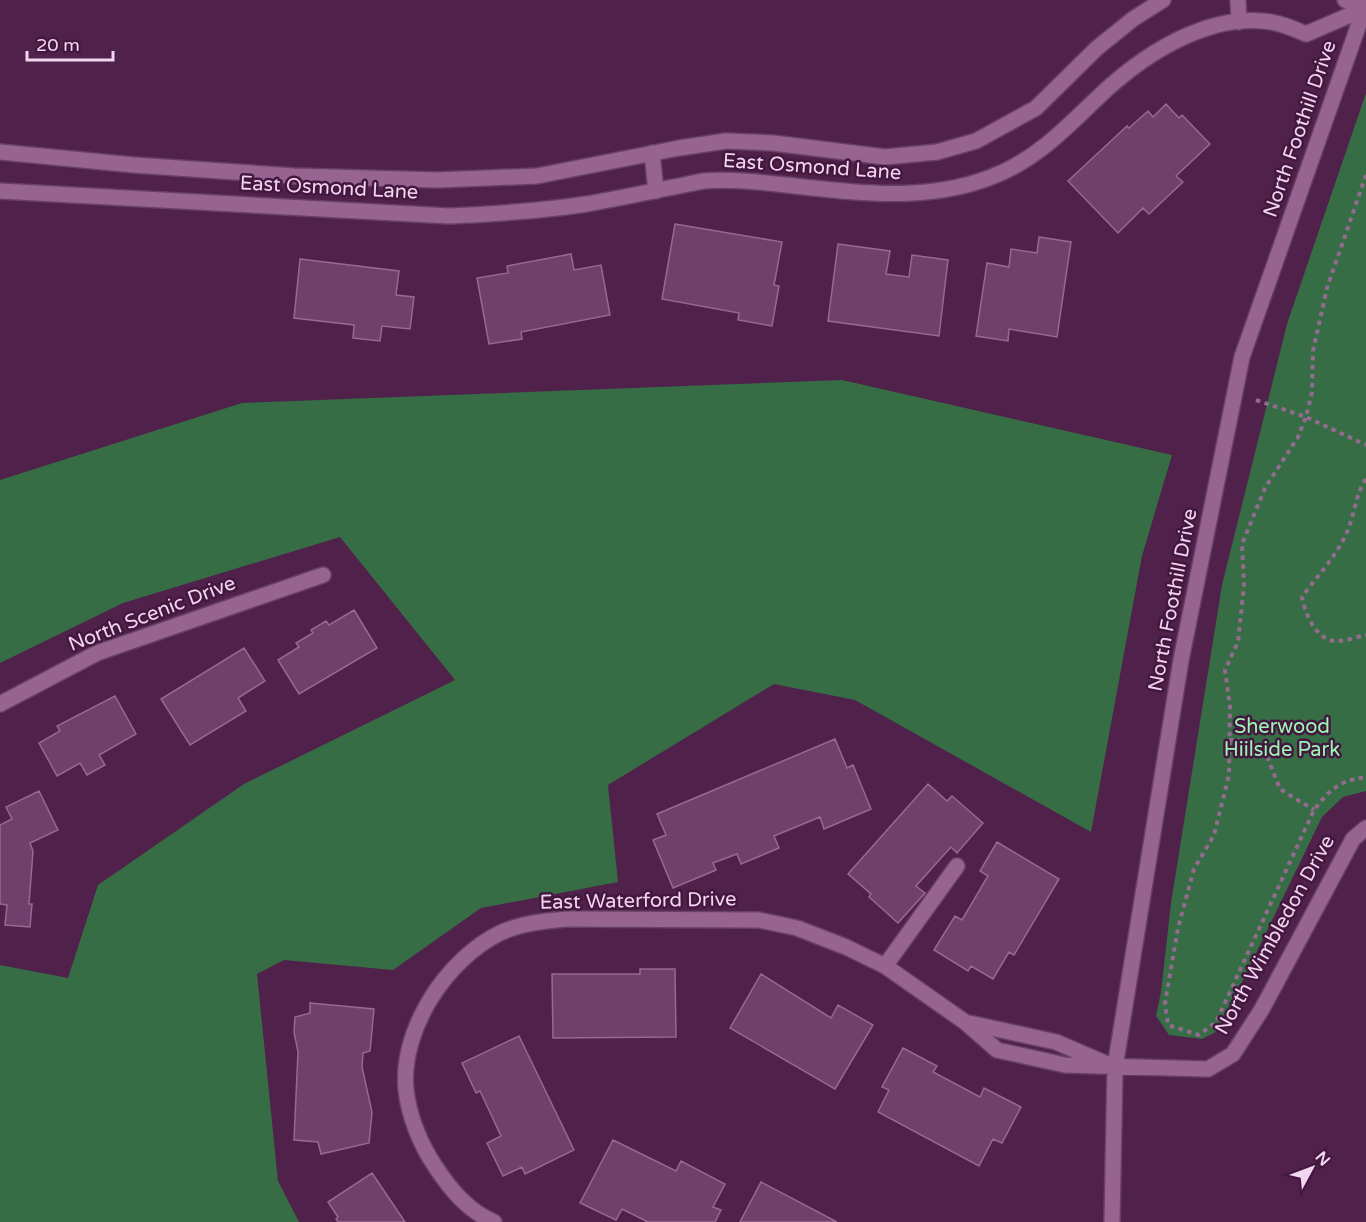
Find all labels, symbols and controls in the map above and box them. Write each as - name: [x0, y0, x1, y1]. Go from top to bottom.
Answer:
- scale bar: [27, 24, 112, 62]
- text: 20 m: [36, 34, 80, 56]
- street label: North Foothill Drive: [1258, 37, 1342, 221]
- street label: East Osmond Lane: [722, 149, 902, 185]
- street label: East Osmond Lane: [239, 171, 419, 205]
- street label: North Foothill Drive: [1144, 507, 1202, 693]
- street label: North Scenic Drive: [65, 571, 239, 657]
- park label: Sherwood Hiilside Park: [1224, 715, 1340, 762]
- street label: North Wimbledon Drive: [1210, 831, 1340, 1039]
- street label: East Waterford Drive: [539, 887, 737, 915]
- north arrow: [1282, 1138, 1342, 1198]
- text: N: [1311, 1147, 1334, 1170]

